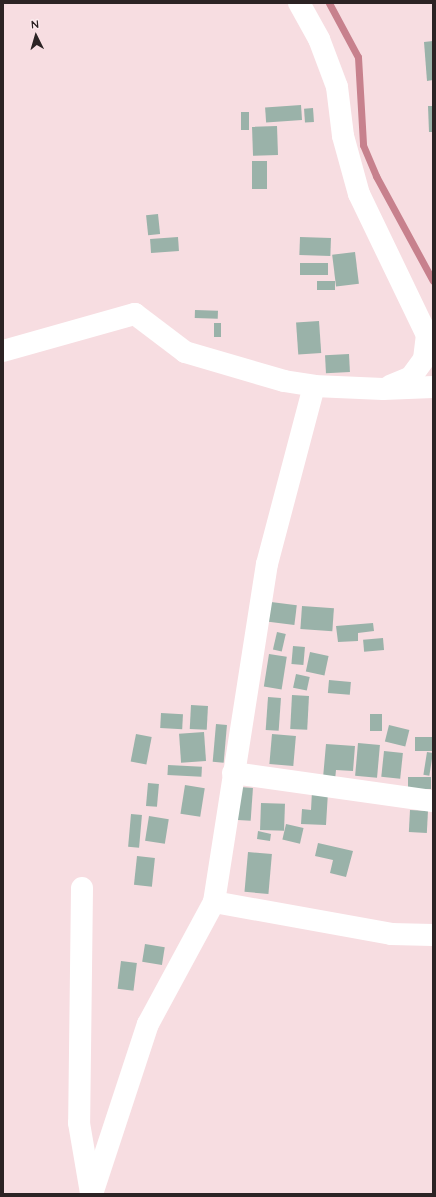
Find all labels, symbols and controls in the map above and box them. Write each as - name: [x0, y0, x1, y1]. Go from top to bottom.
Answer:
- north arrow: [16, 16, 56, 56]
- text: N: [30, 17, 40, 31]

